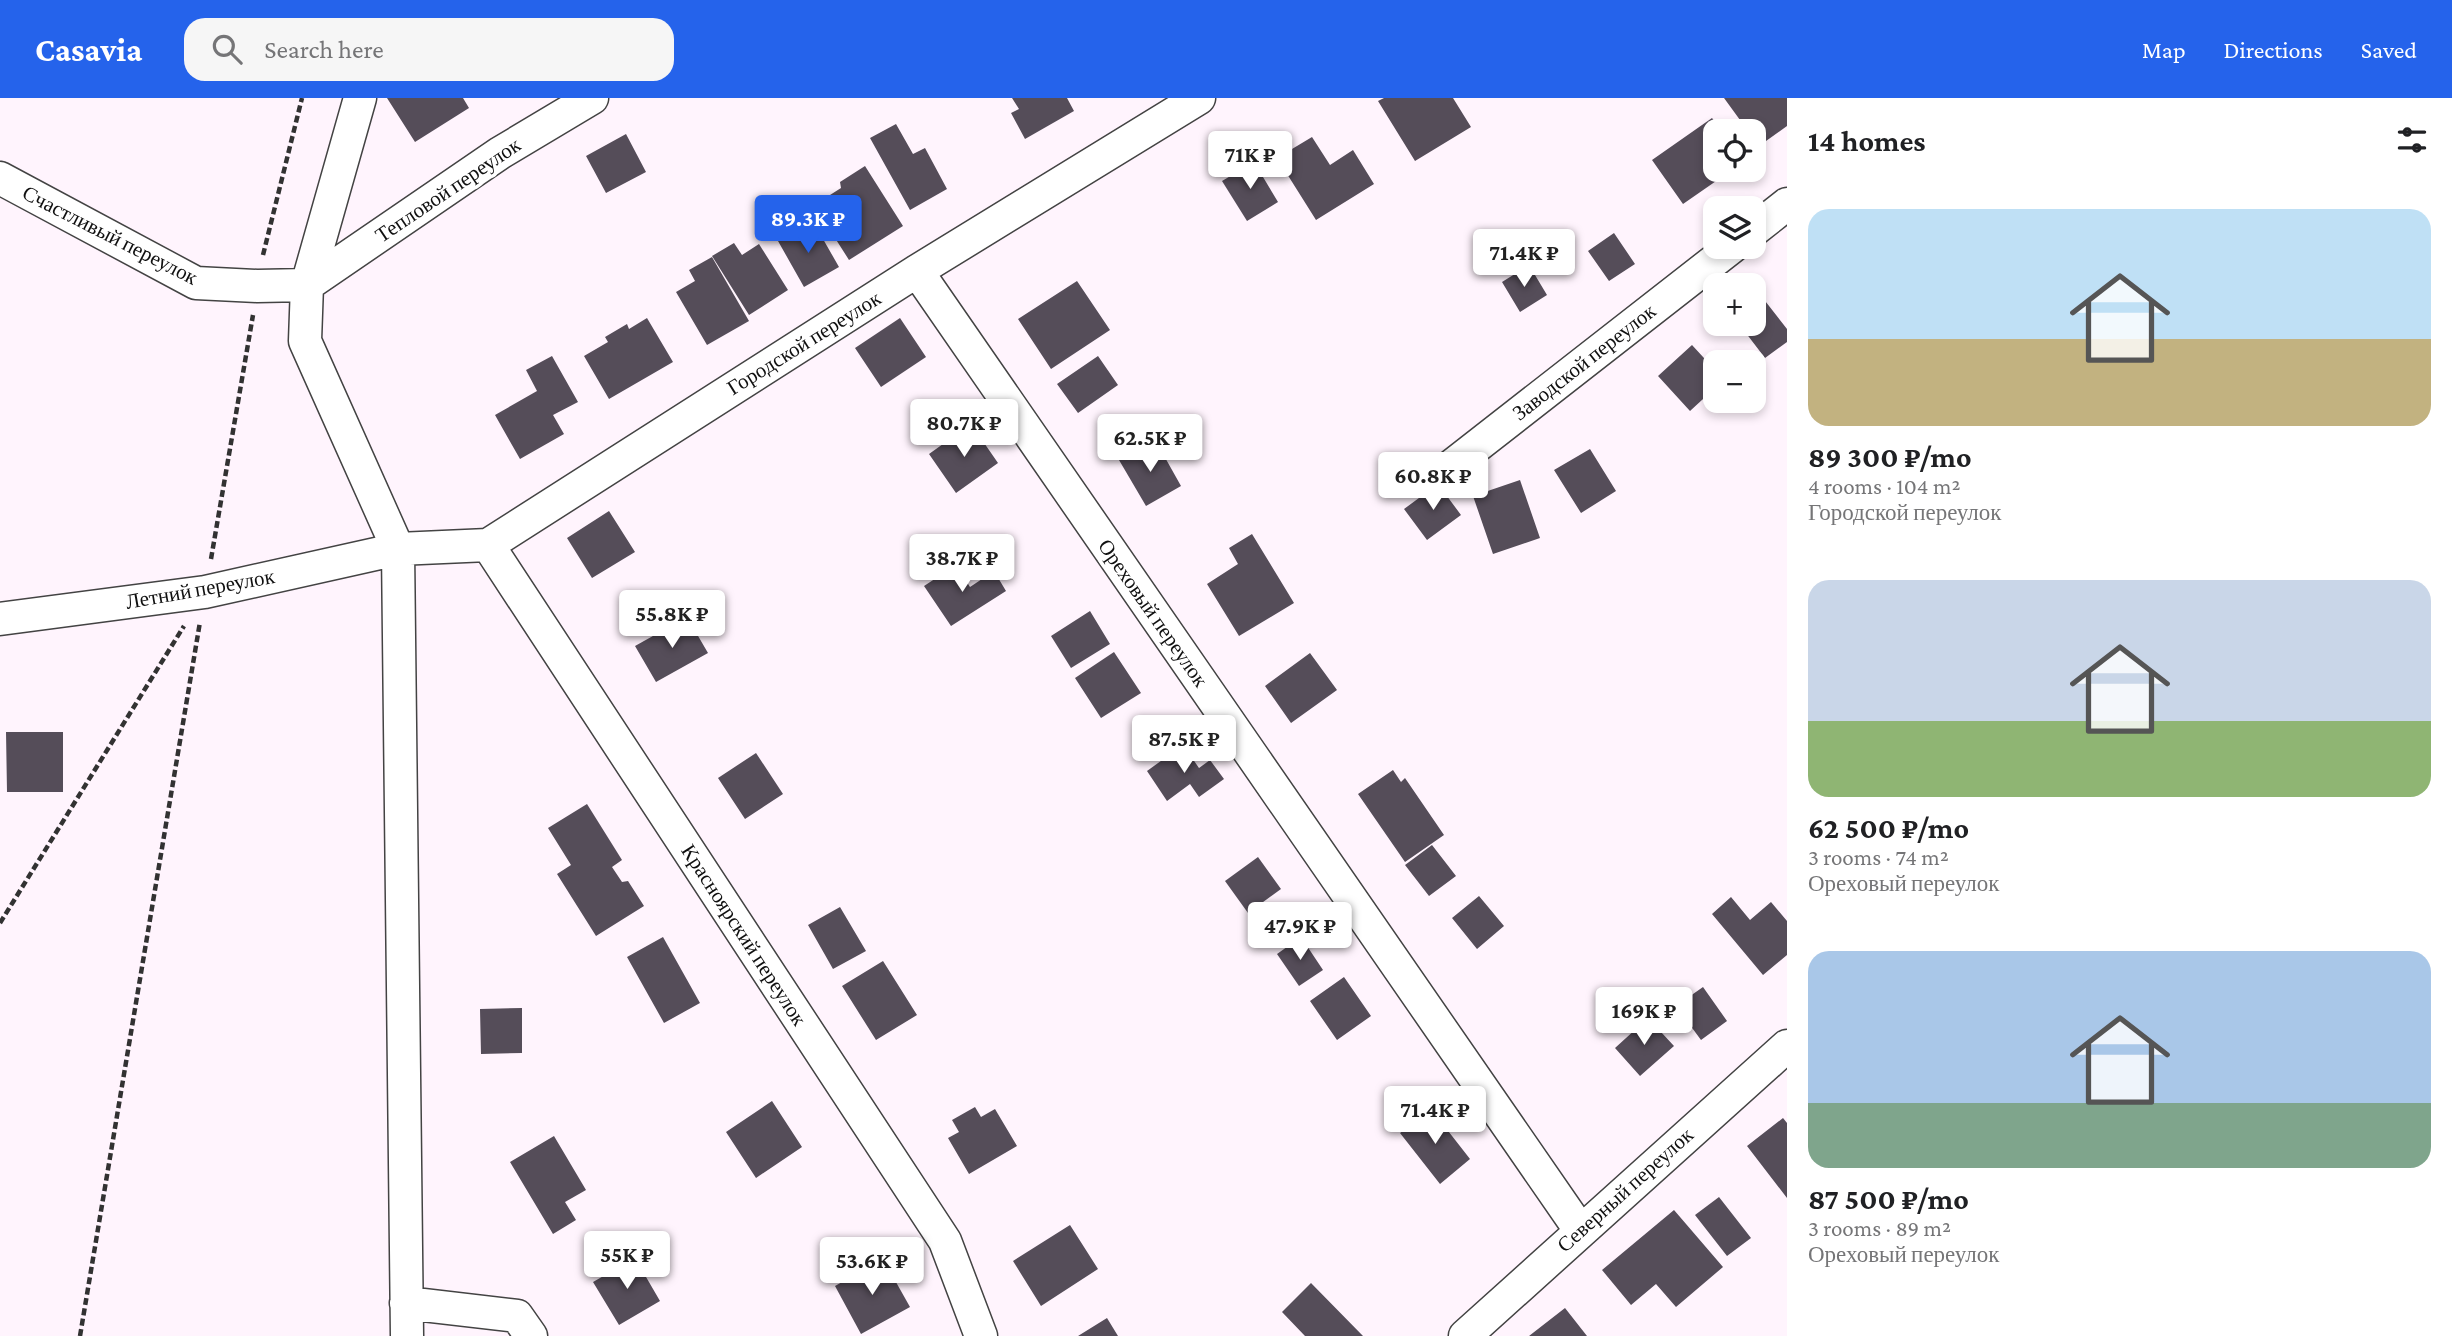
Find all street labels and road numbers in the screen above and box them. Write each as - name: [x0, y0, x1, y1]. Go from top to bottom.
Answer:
- street label: Тепловой переулок: [371, 132, 526, 247]
- street label: Счастливый переулок: [19, 180, 202, 290]
- street label: Городской переулок: [723, 286, 886, 400]
- street label: Заводской переулок: [1508, 298, 1661, 425]
- street label: Ореховый переулок: [1093, 535, 1213, 692]
- street label: Летний переулок: [124, 564, 277, 614]
- street label: Красноярский переулок: [676, 840, 812, 1031]
- street label: Северный переулок: [1552, 1122, 1698, 1257]

